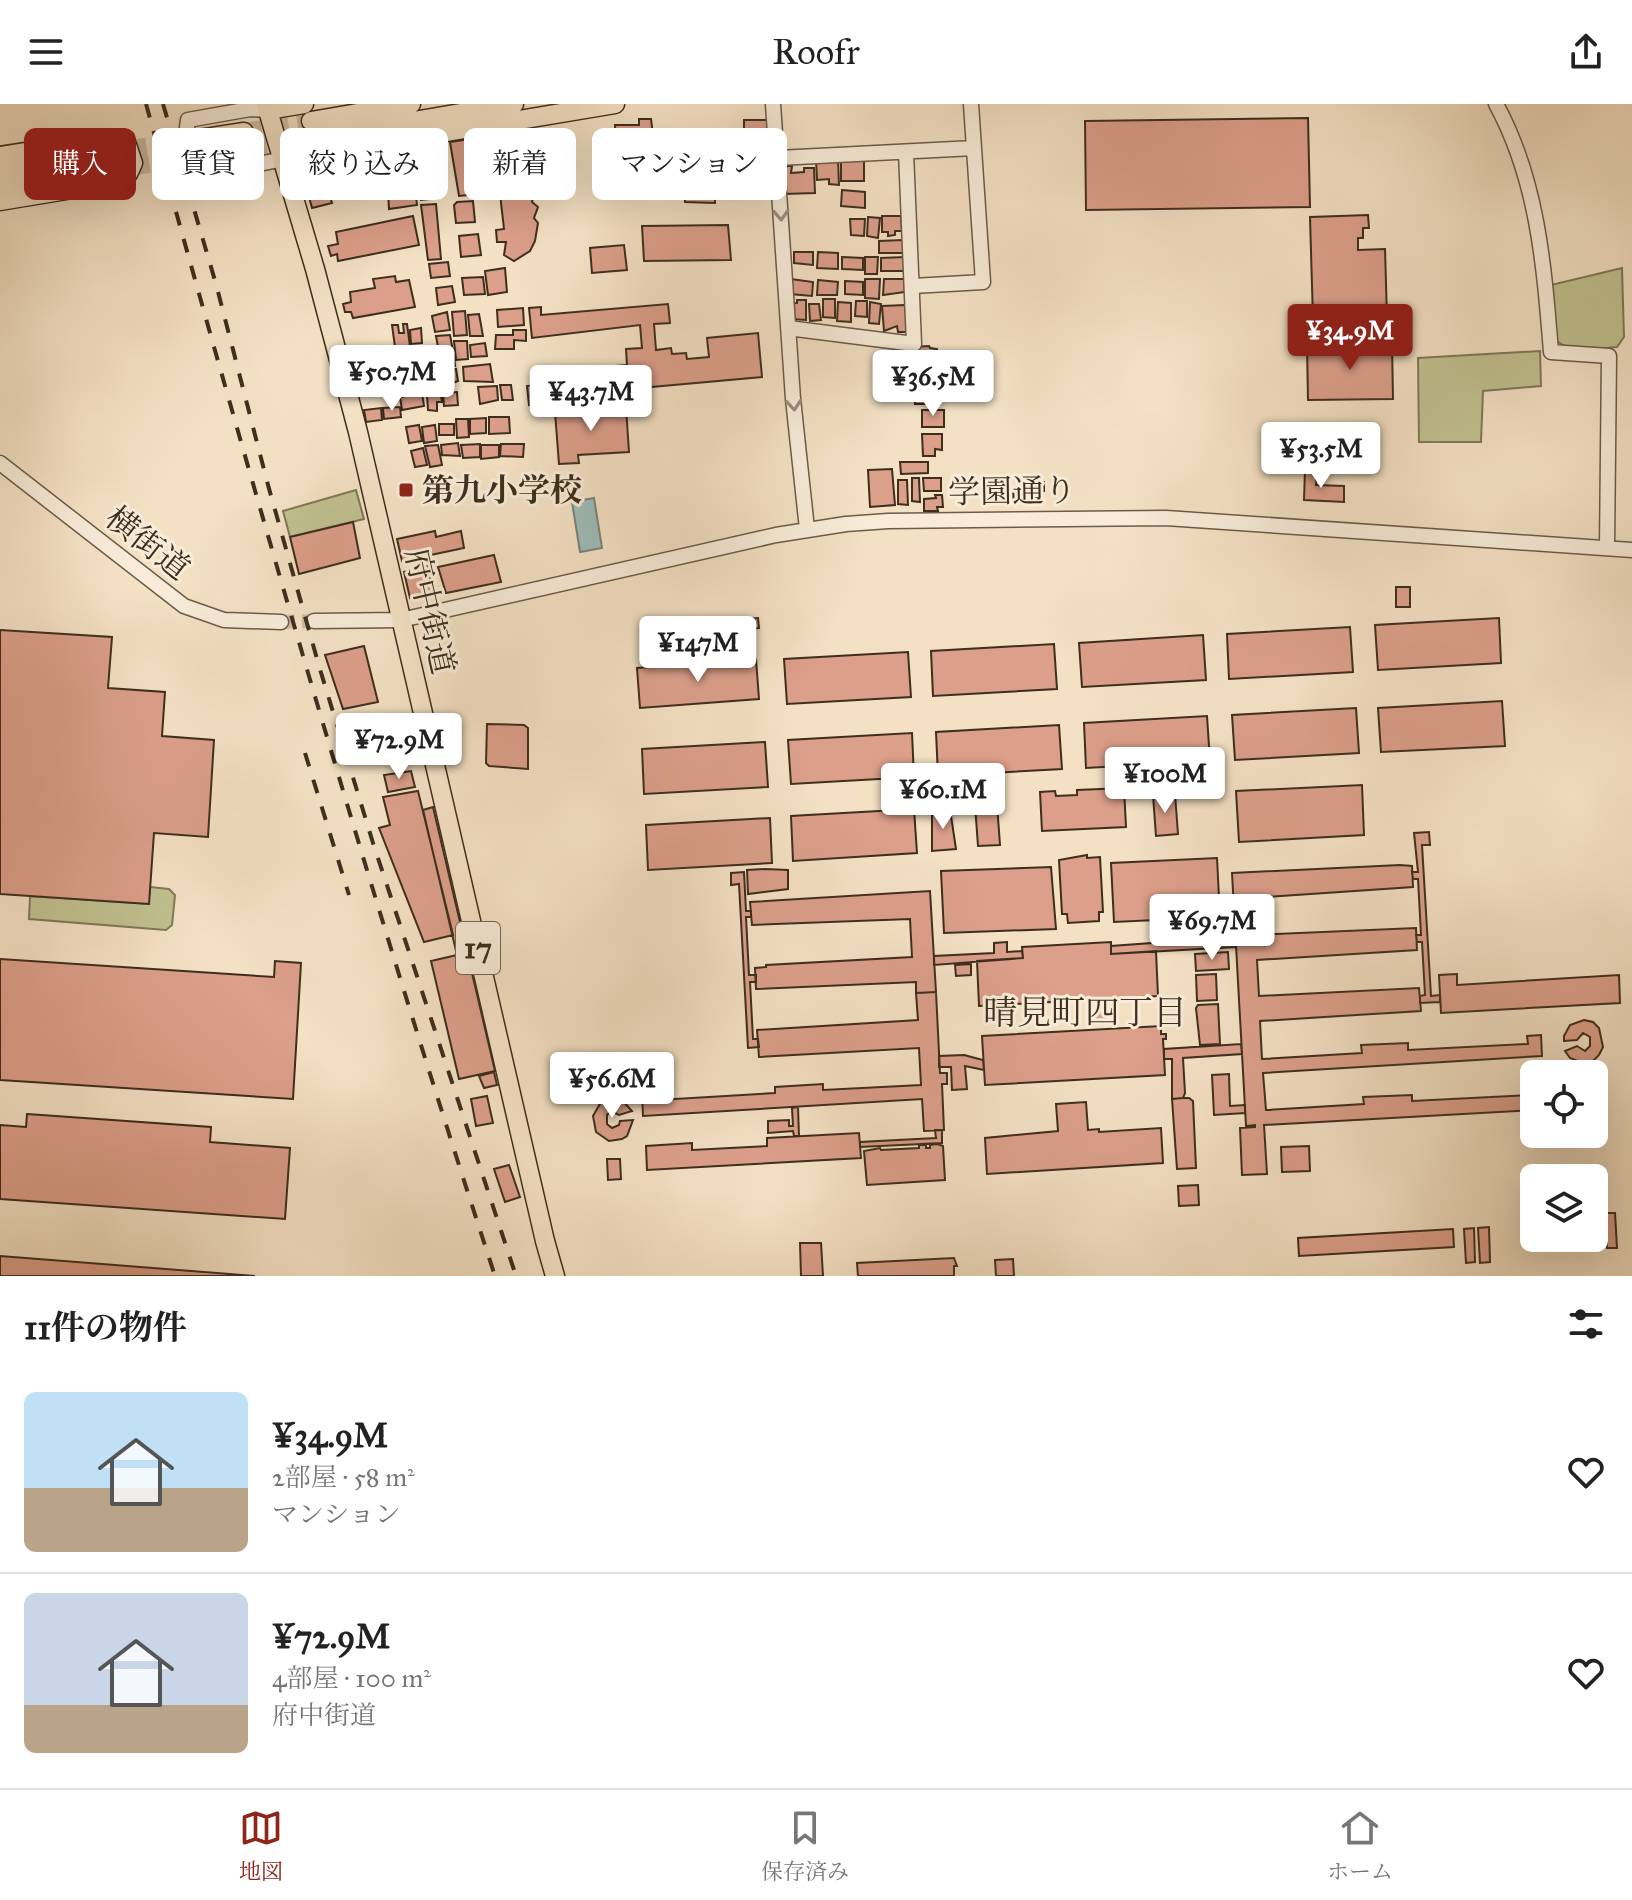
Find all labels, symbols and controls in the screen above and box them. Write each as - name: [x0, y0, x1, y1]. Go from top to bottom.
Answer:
- icon: menu: [24, 30, 68, 74]
- text: Roofr: [772, 30, 860, 74]
- icon: share: [1564, 30, 1608, 74]
- chip: 購入: [24, 128, 136, 200]
- chip: 賃貸: [152, 128, 264, 200]
- chip: 絞り込み: [280, 128, 448, 200]
- chip: 新着: [464, 128, 576, 200]
- chip: マンション: [592, 128, 787, 200]
- one-way arrow: [772, 209, 789, 222]
- pin: ¥34.9M: [1285, 304, 1415, 372]
- text: ¥34.9M: [1306, 314, 1394, 346]
- pin: ¥50.7M: [327, 345, 457, 413]
- pin: ¥36.5M: [868, 350, 998, 418]
- text: ¥50.7M: [348, 355, 436, 387]
- text: ¥36.5M: [891, 360, 975, 392]
- pin: ¥43.7M: [526, 365, 656, 433]
- text: ¥43.7M: [548, 375, 634, 407]
- one-way arrow: [785, 399, 802, 412]
- pin: ¥53.5M: [1256, 422, 1386, 490]
- text: ¥53.5M: [1279, 432, 1363, 464]
- place label: 第九小学校: [422, 471, 582, 510]
- street label: 学園通り: [948, 471, 1076, 512]
- marker: 第九小学校: [397, 481, 415, 499]
- street label: 横街道: [98, 498, 198, 588]
- street label: 府中街道: [396, 544, 463, 678]
- pin: ¥147M: [642, 616, 754, 684]
- text: ¥147M: [657, 626, 739, 658]
- pin: ¥72.9M: [334, 713, 464, 781]
- text: ¥72.9M: [354, 723, 444, 755]
- pin: ¥100M: [1109, 747, 1221, 815]
- text: ¥100M: [1123, 757, 1207, 789]
- pin: ¥60.1M: [878, 763, 1008, 831]
- text: ¥60.1M: [899, 773, 987, 805]
- pin: ¥69.7M: [1147, 894, 1277, 962]
- text: ¥69.7M: [1168, 904, 1256, 936]
- road number: 17: [456, 922, 500, 974]
- district label: 晴見町四丁目: [983, 992, 1187, 1033]
- pin: ¥56.6M: [547, 1052, 677, 1120]
- map controls: [1520, 1060, 1608, 1252]
- button: locate: [1520, 1060, 1608, 1148]
- text: ¥56.6M: [568, 1062, 656, 1094]
- button: layers: [1520, 1164, 1608, 1252]
- icon: filters: [1564, 1302, 1608, 1346]
- text: 11件の物件: [24, 1307, 187, 1348]
- text: ¥34.9M: [272, 1415, 388, 1456]
- icon: home: [88, 1424, 184, 1520]
- icon: heart: [1564, 1450, 1608, 1494]
- text: 2部屋 · 58 m²: [272, 1461, 415, 1493]
- text: マンション: [272, 1498, 401, 1530]
- text: ¥72.9M: [272, 1616, 390, 1657]
- icon: home: [88, 1625, 184, 1721]
- icon: heart: [1564, 1651, 1608, 1695]
- text: 4部屋 · 100 m²: [272, 1662, 431, 1694]
- text: 府中街道: [272, 1699, 376, 1731]
- tab: 地図: [239, 1806, 283, 1885]
- tab: 保存済み: [761, 1806, 849, 1885]
- tab: ホーム: [1327, 1806, 1393, 1885]

